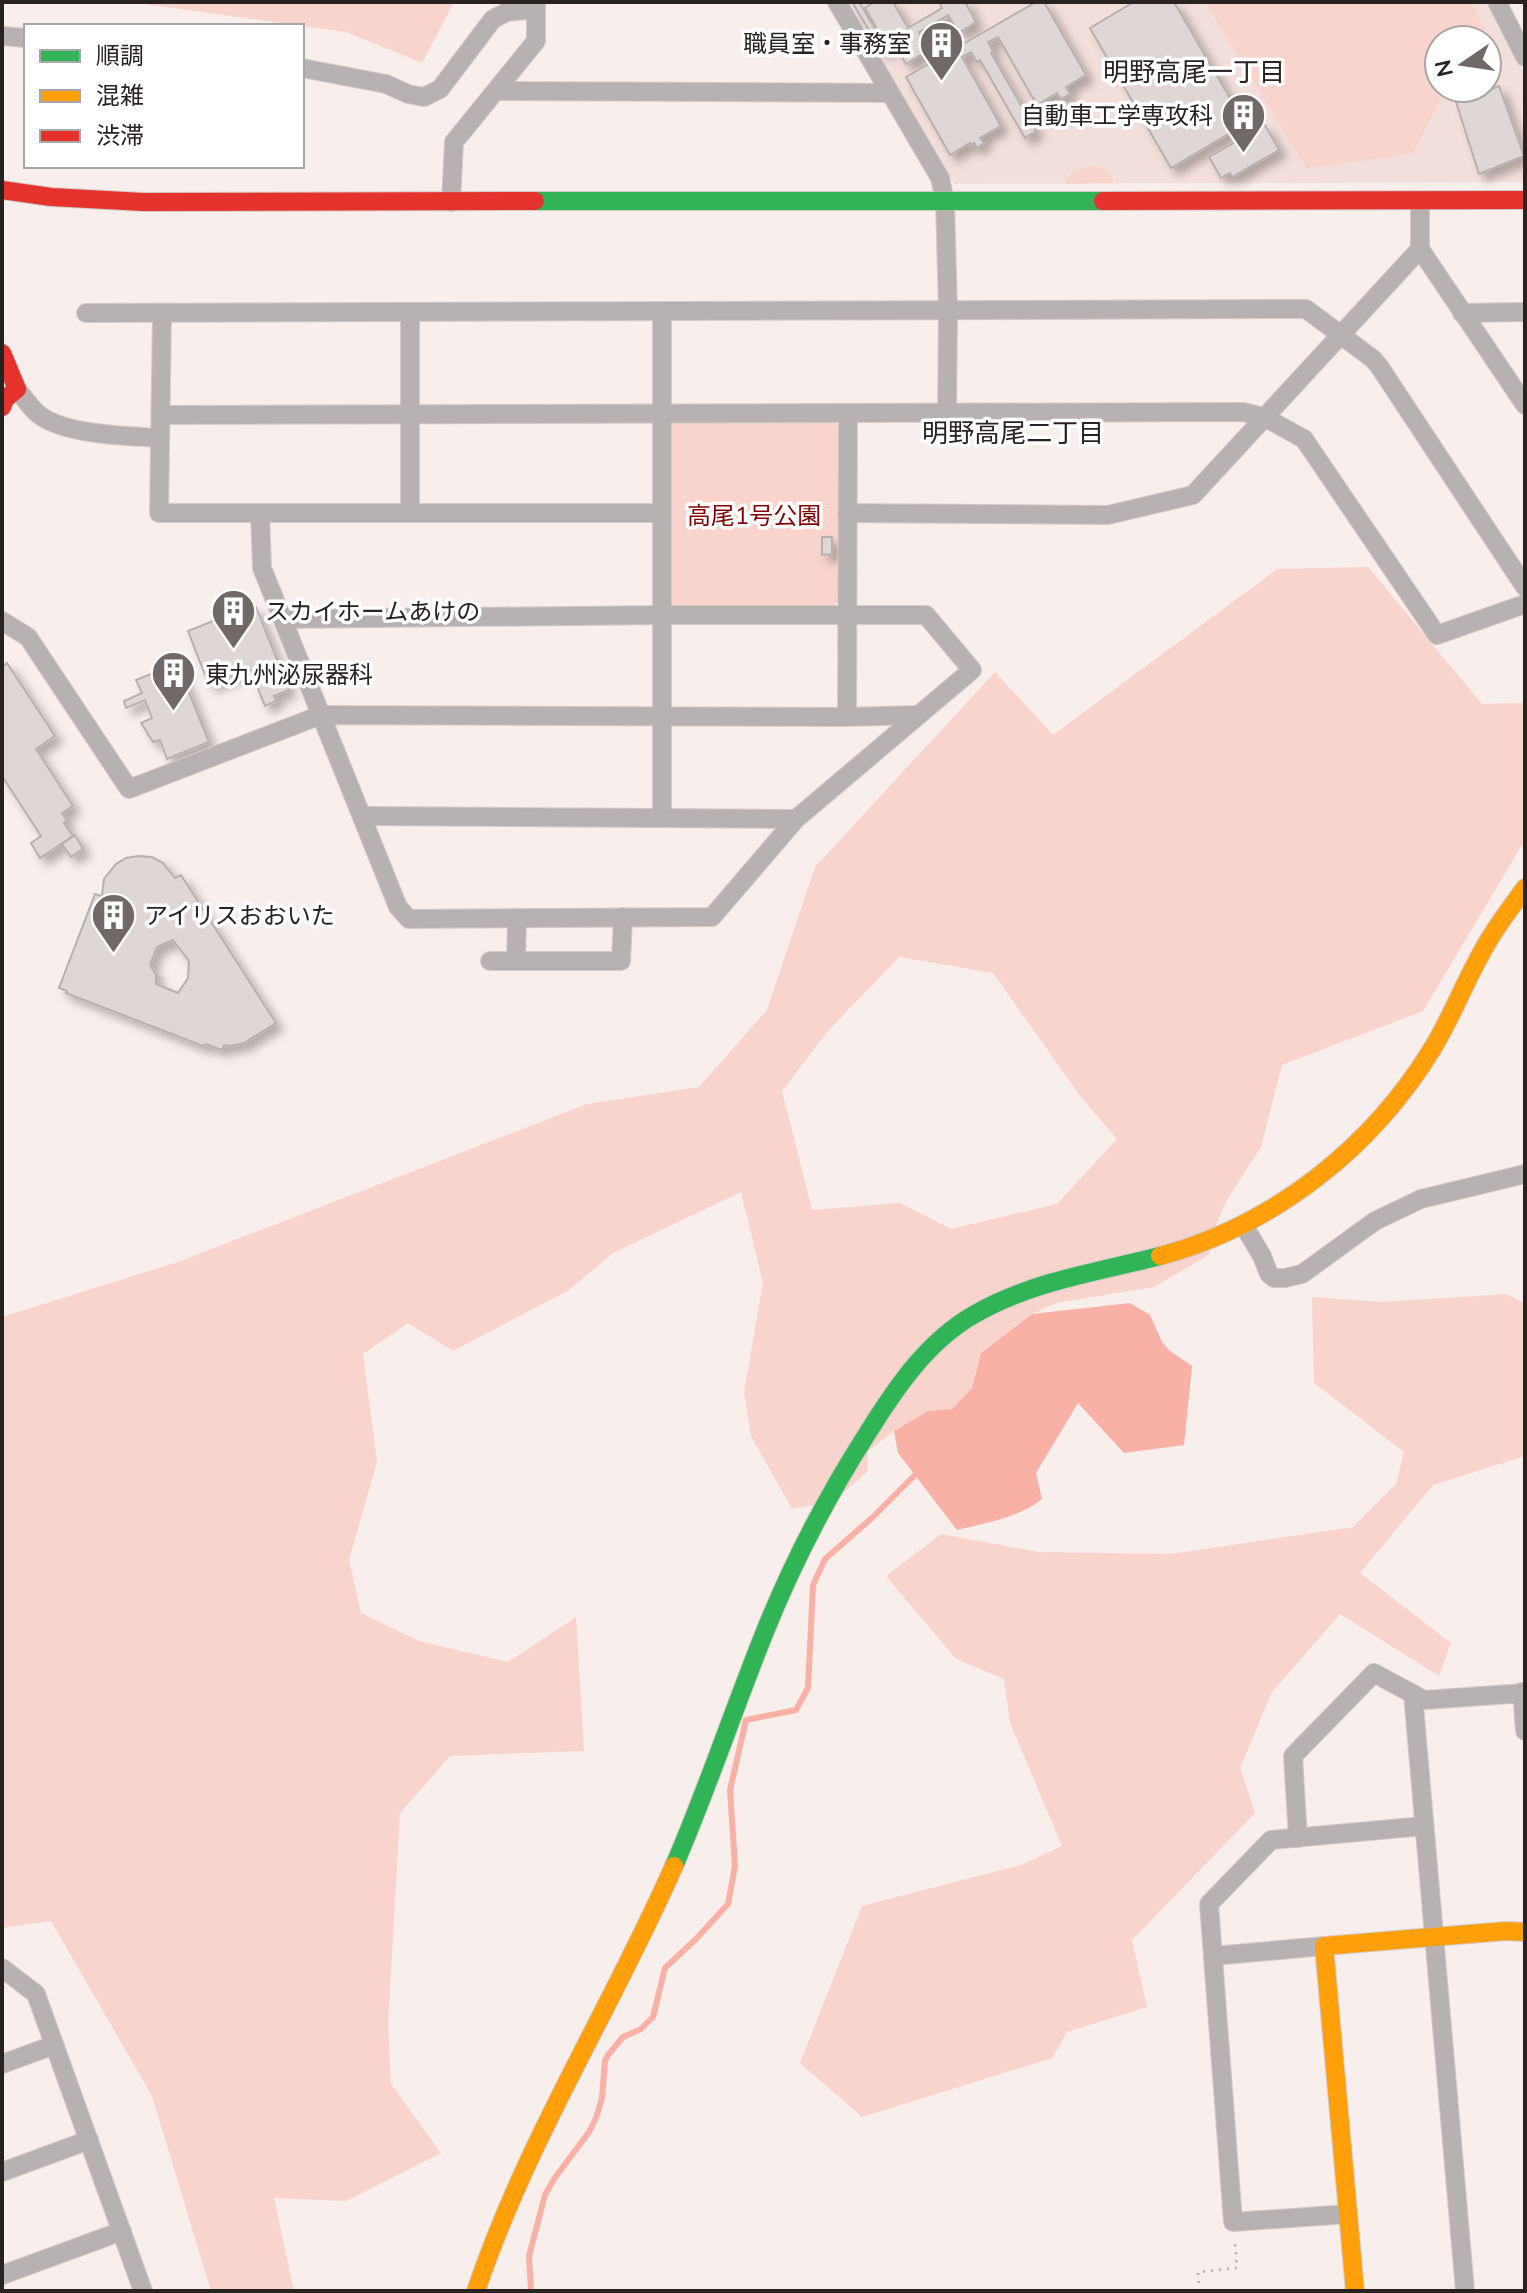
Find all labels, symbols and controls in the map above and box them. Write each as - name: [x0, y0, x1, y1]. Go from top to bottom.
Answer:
- building icon: 職員室・事務室: [918, 19, 966, 82]
- legend: [24, 24, 304, 168]
- north arrow: [1423, 24, 1503, 104]
- place label: 職員室・事務室: [743, 28, 911, 58]
- text: 順調: [96, 40, 144, 70]
- district label: 明野高尾一丁目: [1103, 55, 1285, 88]
- text: N: [1428, 57, 1459, 80]
- text: 混雑: [96, 80, 144, 110]
- building icon: 自動車工学専攻科: [1220, 91, 1268, 154]
- place label: 自動車工学専攻科: [1021, 100, 1213, 130]
- text: 渋滞: [96, 120, 144, 150]
- district label: 明野高尾二丁目: [922, 416, 1104, 449]
- park label: 高尾1号公園: [687, 500, 821, 530]
- building icon: スカイホームあけの: [210, 587, 258, 650]
- place label: スカイホームあけの: [265, 596, 480, 626]
- building icon: 東九州泌尿器科: [150, 650, 198, 713]
- place label: 東九州泌尿器科: [205, 659, 373, 689]
- building icon: アイリスおおいた: [89, 891, 137, 954]
- place label: アイリスおおいた: [144, 900, 335, 930]

